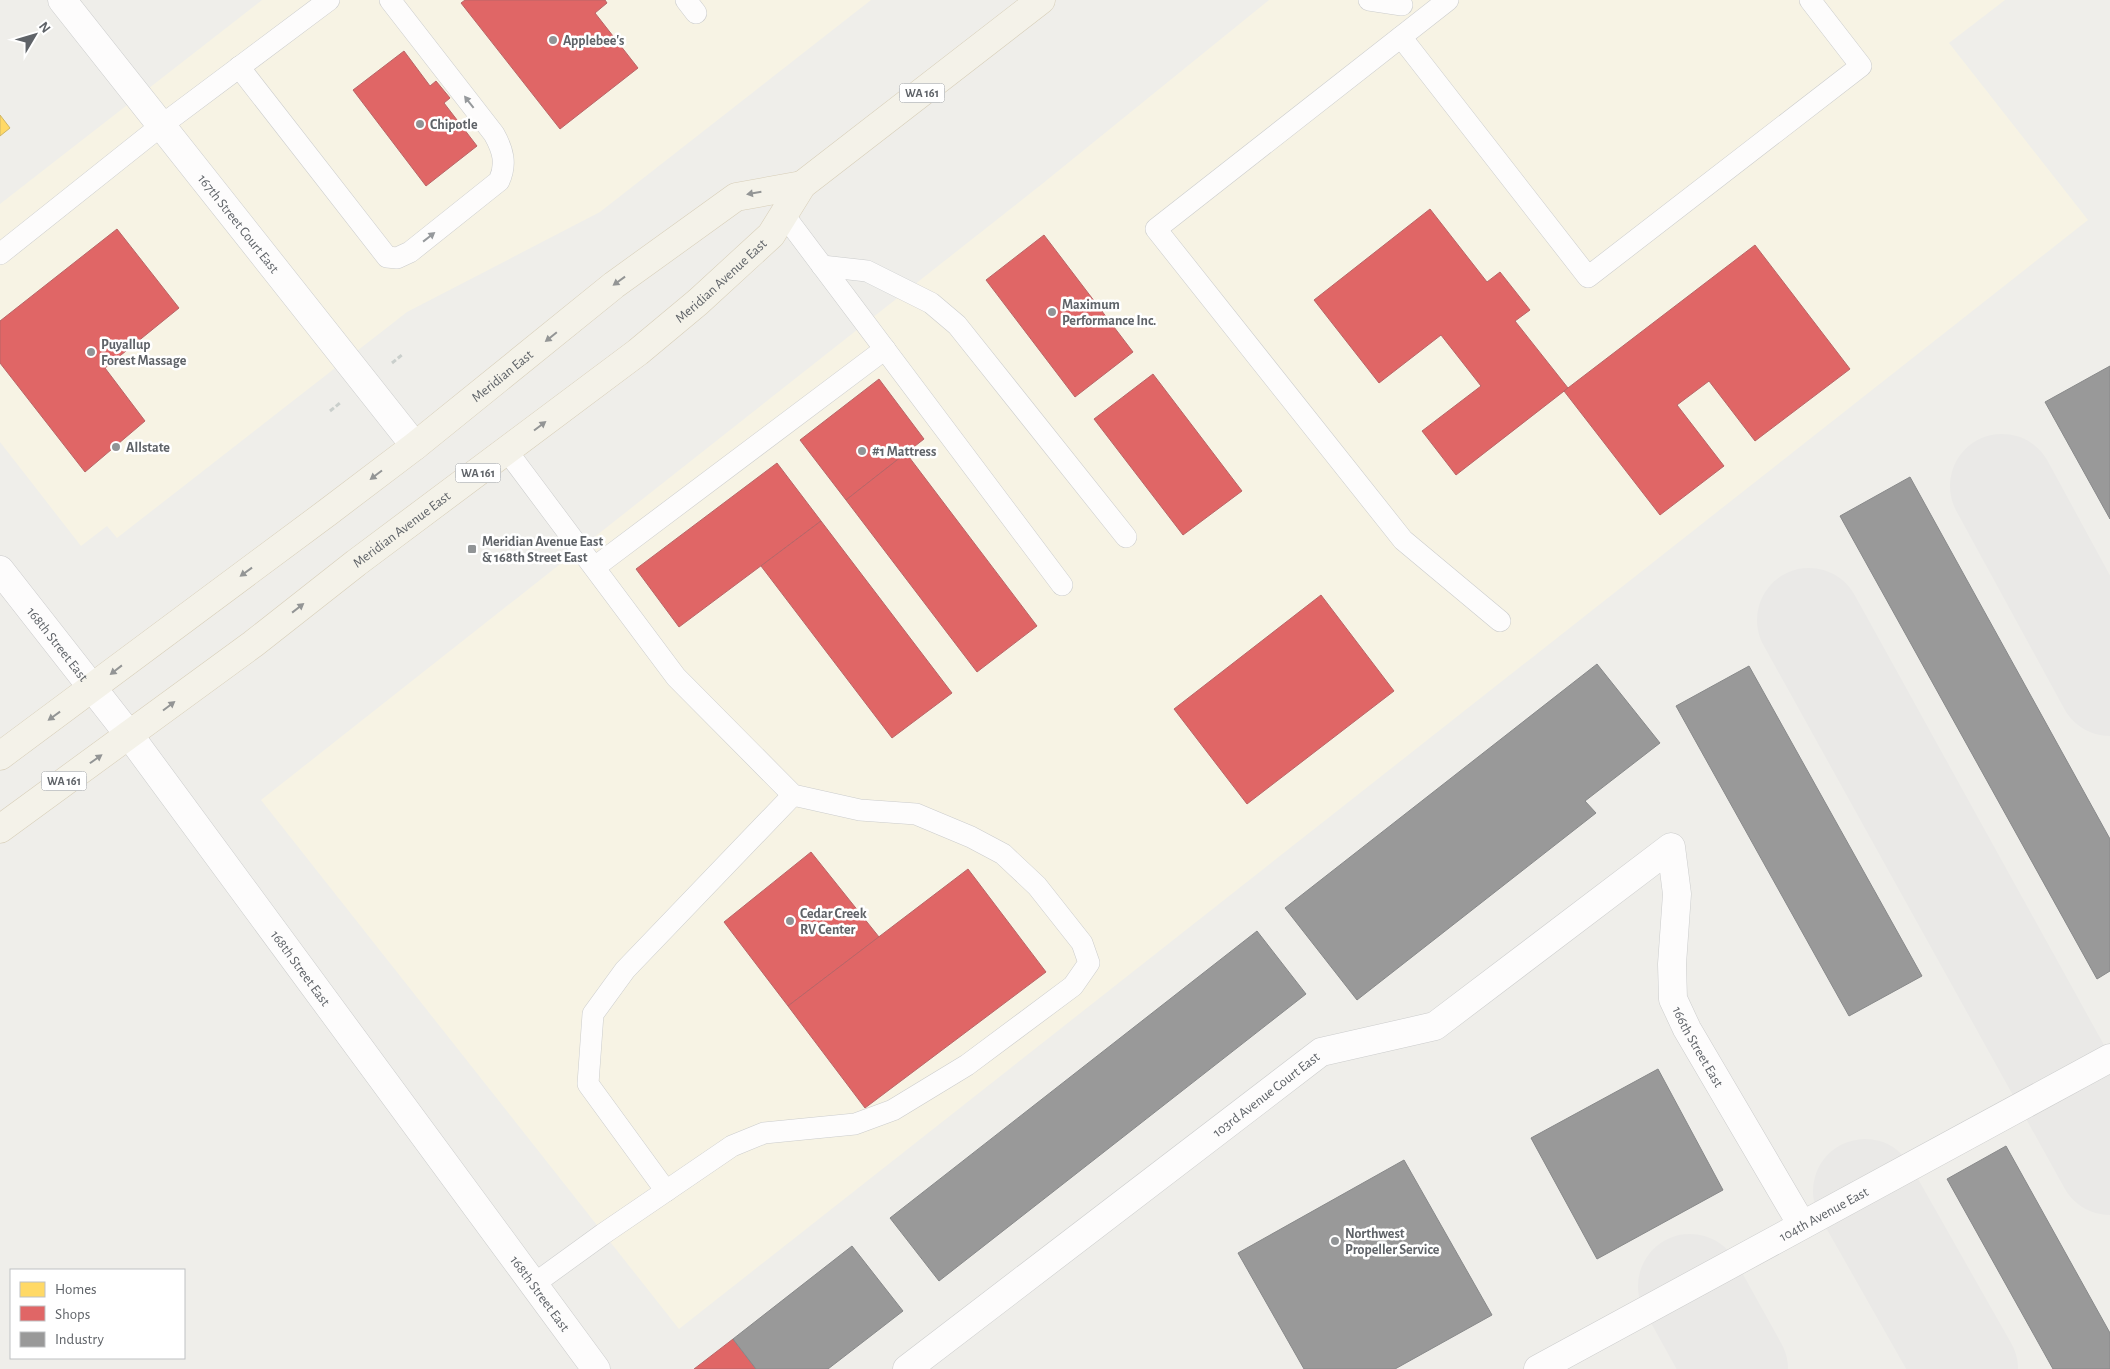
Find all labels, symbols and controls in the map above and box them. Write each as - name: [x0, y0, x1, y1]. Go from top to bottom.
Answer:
- north arrow: [10, 10, 60, 60]
- text: N: [36, 19, 53, 36]
- marker: Applebee's: [547, 34, 559, 46]
- place label: Applebee's: [563, 34, 624, 48]
- road number: WA 161: [900, 84, 944, 102]
- one-way arrow: [464, 96, 475, 109]
- marker: Chipotle: [414, 118, 426, 130]
- place label: Chipotle: [430, 118, 478, 132]
- street label: 167th Street Court East: [195, 172, 282, 276]
- one-way arrow: [746, 190, 762, 198]
- one-way arrow: [423, 231, 436, 242]
- street label: Meridian Avenue East: [673, 236, 770, 326]
- one-way arrow: [612, 276, 626, 286]
- place label: Maximum Performance Inc.: [1062, 298, 1156, 328]
- marker: Maximum Performance Inc.: [1046, 306, 1058, 318]
- one-way arrow: [545, 332, 558, 343]
- place label: Puyallup Forest Massage: [101, 338, 187, 368]
- marker: Puyallup Forest Massage: [85, 346, 97, 358]
- street label: Meridian East: [469, 347, 536, 405]
- one-way arrow: [533, 421, 547, 431]
- marker: Allstate: [110, 441, 122, 453]
- place label: Allstate: [126, 441, 170, 455]
- marker: #1 Mattress: [856, 445, 868, 457]
- place label: #1 Mattress: [872, 445, 936, 459]
- road number: WA 161: [456, 463, 500, 482]
- one-way arrow: [370, 470, 383, 480]
- street label: Meridian Avenue East: [351, 489, 454, 571]
- place label: Meridian Avenue East & 168th Street East: [482, 535, 603, 565]
- marker: Meridian Avenue East & 168th Street East: [466, 543, 478, 555]
- one-way arrow: [239, 567, 253, 577]
- one-way arrow: [291, 603, 304, 614]
- street label: 168th Street East: [24, 605, 91, 685]
- one-way arrow: [110, 664, 123, 675]
- one-way arrow: [162, 701, 175, 712]
- one-way arrow: [47, 711, 61, 721]
- one-way arrow: [89, 754, 103, 764]
- road number: WA 161: [42, 771, 86, 790]
- place label: Cedar Creek RV Center: [800, 907, 867, 937]
- marker: Cedar Creek RV Center: [784, 915, 796, 927]
- street label: 168th Street East: [268, 928, 333, 1009]
- street label: 166th Street East: [1670, 1005, 1726, 1090]
- street label: 103rd Avenue Court East: [1211, 1050, 1323, 1140]
- street label: 104th Avenue East: [1777, 1185, 1871, 1244]
- place label: Northwest Propeller Service: [1345, 1227, 1440, 1257]
- marker: Northwest Propeller Service: [1329, 1235, 1341, 1247]
- street label: 168th Street East: [507, 1253, 572, 1335]
- legend: [10, 1269, 185, 1359]
- text: Homes: [55, 1282, 97, 1297]
- text: Shops: [55, 1307, 90, 1322]
- text: Industry: [55, 1332, 104, 1347]

